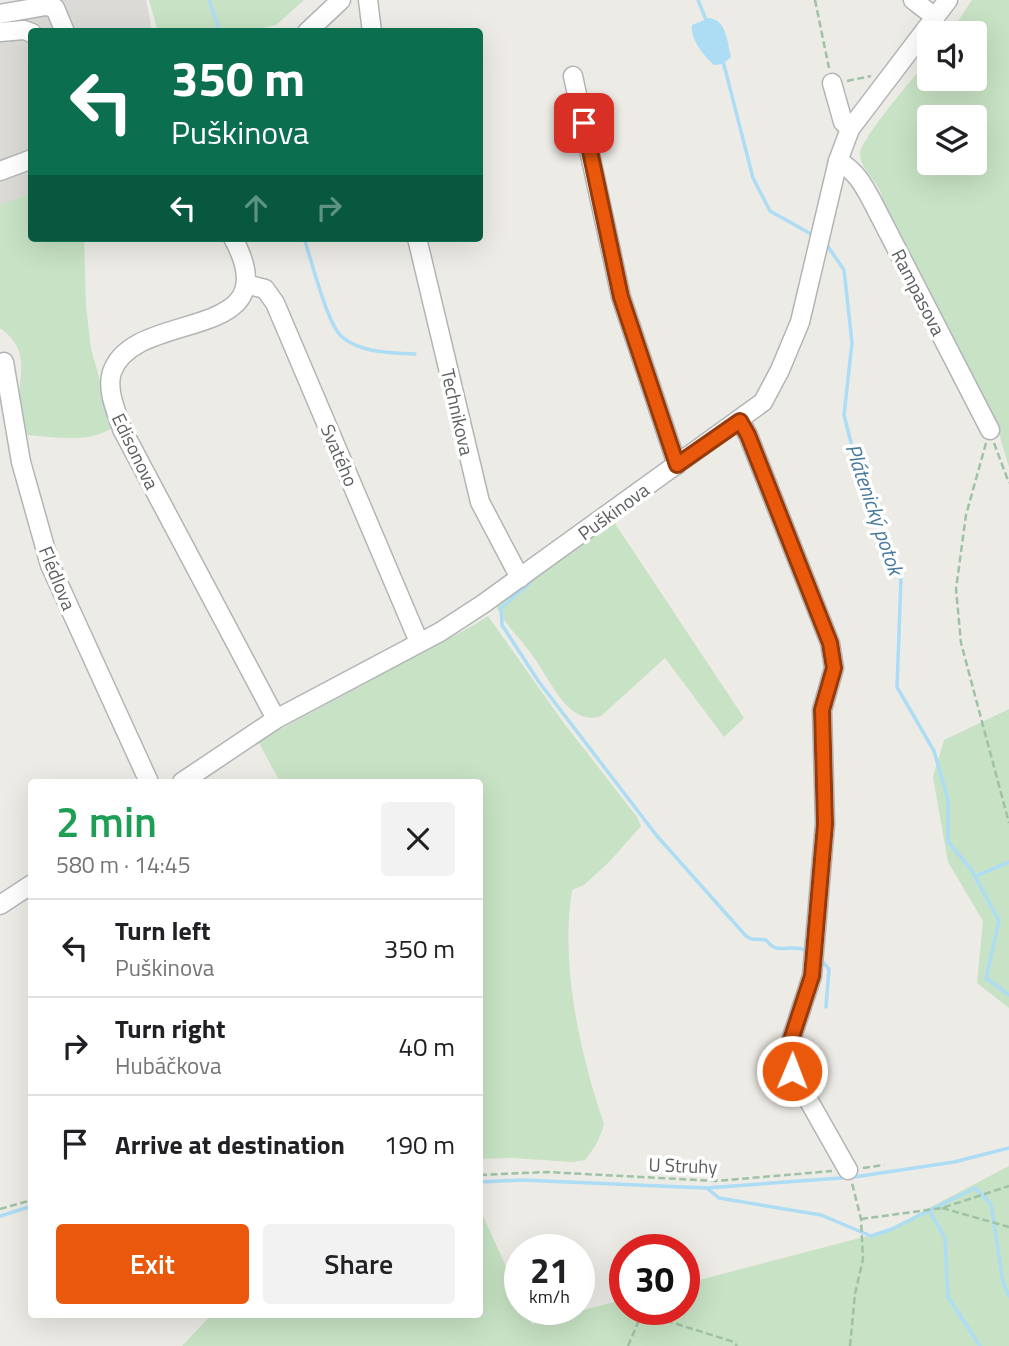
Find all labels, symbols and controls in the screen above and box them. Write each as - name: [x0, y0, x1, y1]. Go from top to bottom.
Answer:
- map controls: [917, 21, 987, 175]
- button: sound: [917, 21, 987, 91]
- text: 350 m: [171, 40, 305, 115]
- icon: left: [56, 56, 147, 147]
- pin: [554, 93, 614, 153]
- icon: arrive: [565, 104, 603, 142]
- button: layers: [917, 105, 987, 175]
- text: Puškinova: [171, 108, 309, 156]
- icon: left: [164, 189, 202, 227]
- icon: ahead: [237, 189, 275, 227]
- icon: right: [310, 189, 348, 227]
- street label: Rampasova: [885, 244, 953, 341]
- street label: Technikova: [434, 366, 482, 459]
- street label: Edisonova: [105, 408, 167, 495]
- street label: Svatého: [314, 419, 366, 491]
- water label: Plátenický potok: [838, 439, 913, 581]
- street label: Puškinova: [571, 475, 655, 547]
- street label: Flédlova: [32, 542, 84, 615]
- text: 2 min: [56, 789, 157, 853]
- button: close: [381, 802, 455, 876]
- text: 580 m · 14:45: [56, 847, 191, 882]
- text: Turn left: [115, 911, 210, 950]
- icon: left: [56, 929, 94, 967]
- text: 350 m: [384, 929, 455, 968]
- text: Puškinova: [115, 950, 214, 985]
- text: Turn right: [115, 1009, 226, 1048]
- icon: right: [56, 1027, 94, 1065]
- text: 40 m: [398, 1027, 455, 1066]
- position arrow: [755, 1034, 829, 1108]
- text: Hubáčkova: [115, 1048, 221, 1083]
- icon: arrive: [56, 1125, 94, 1163]
- text: Arrive at destination: [115, 1125, 345, 1164]
- text: 190 m: [384, 1125, 455, 1164]
- street label: U Struhy: [648, 1149, 718, 1181]
- button: Exit: [56, 1224, 249, 1304]
- button: Share: [263, 1224, 455, 1304]
- speed limit sign: 30: [609, 1234, 700, 1325]
- text: 21: [530, 1243, 569, 1297]
- text: km/h: [529, 1283, 570, 1310]

